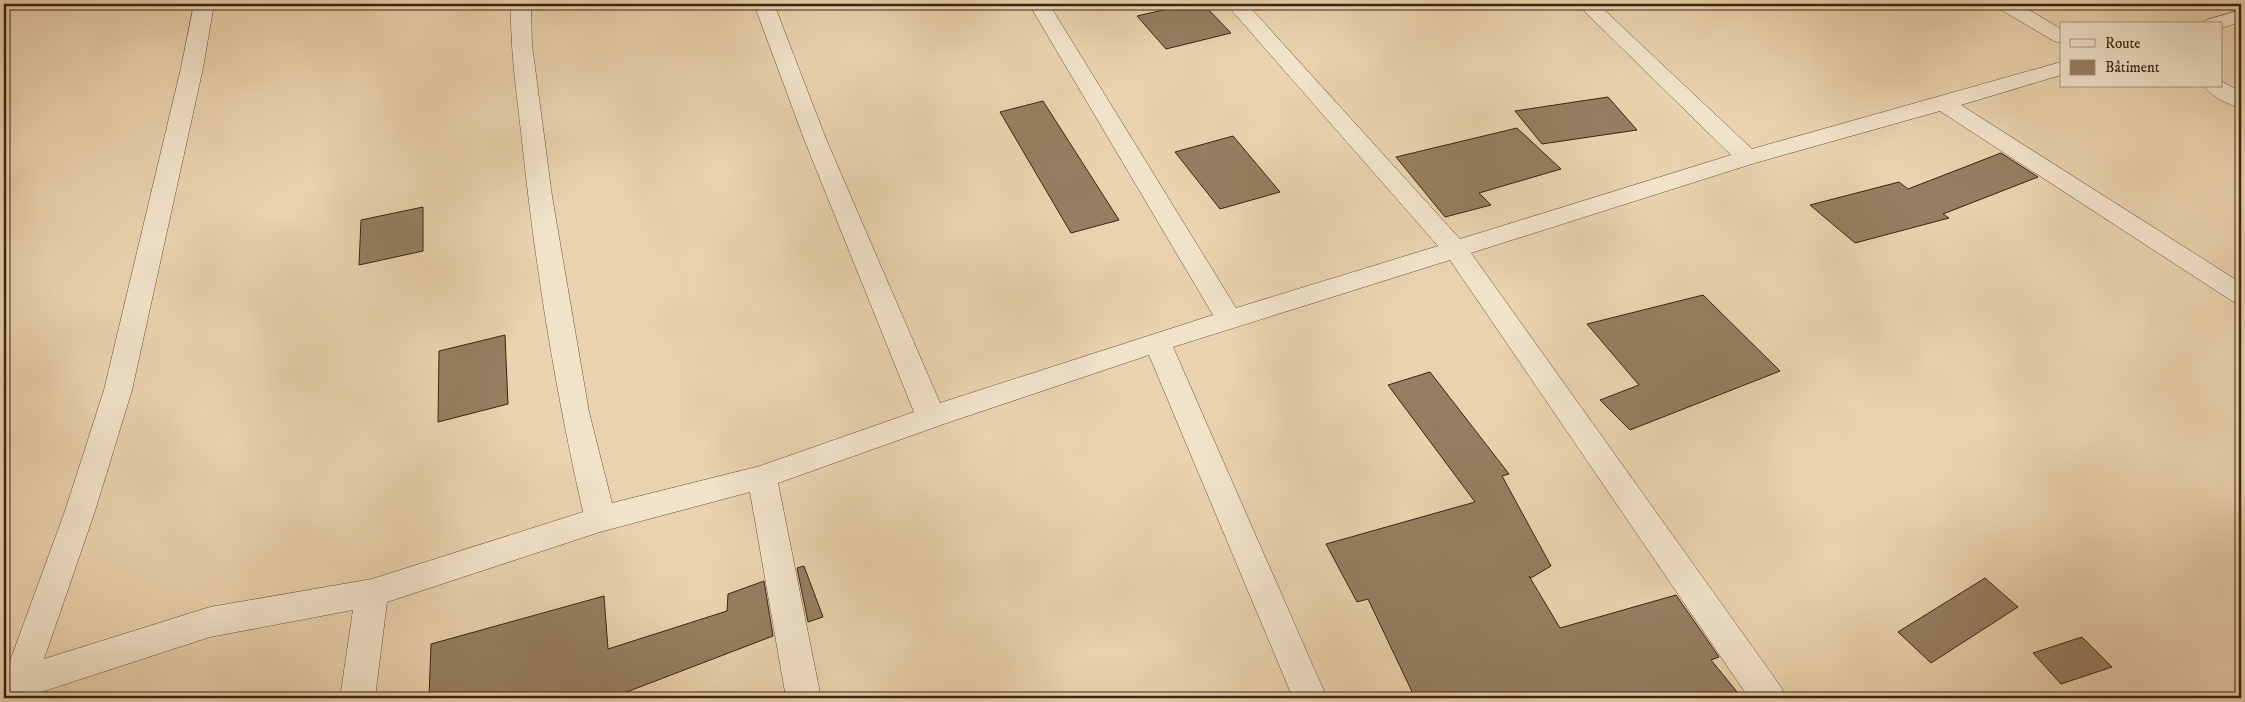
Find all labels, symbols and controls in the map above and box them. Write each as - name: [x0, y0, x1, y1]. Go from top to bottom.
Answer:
- legend: [2060, 22, 2222, 88]
- text: Route: [2105, 34, 2140, 53]
- text: Bâtiment: [2105, 58, 2160, 77]

